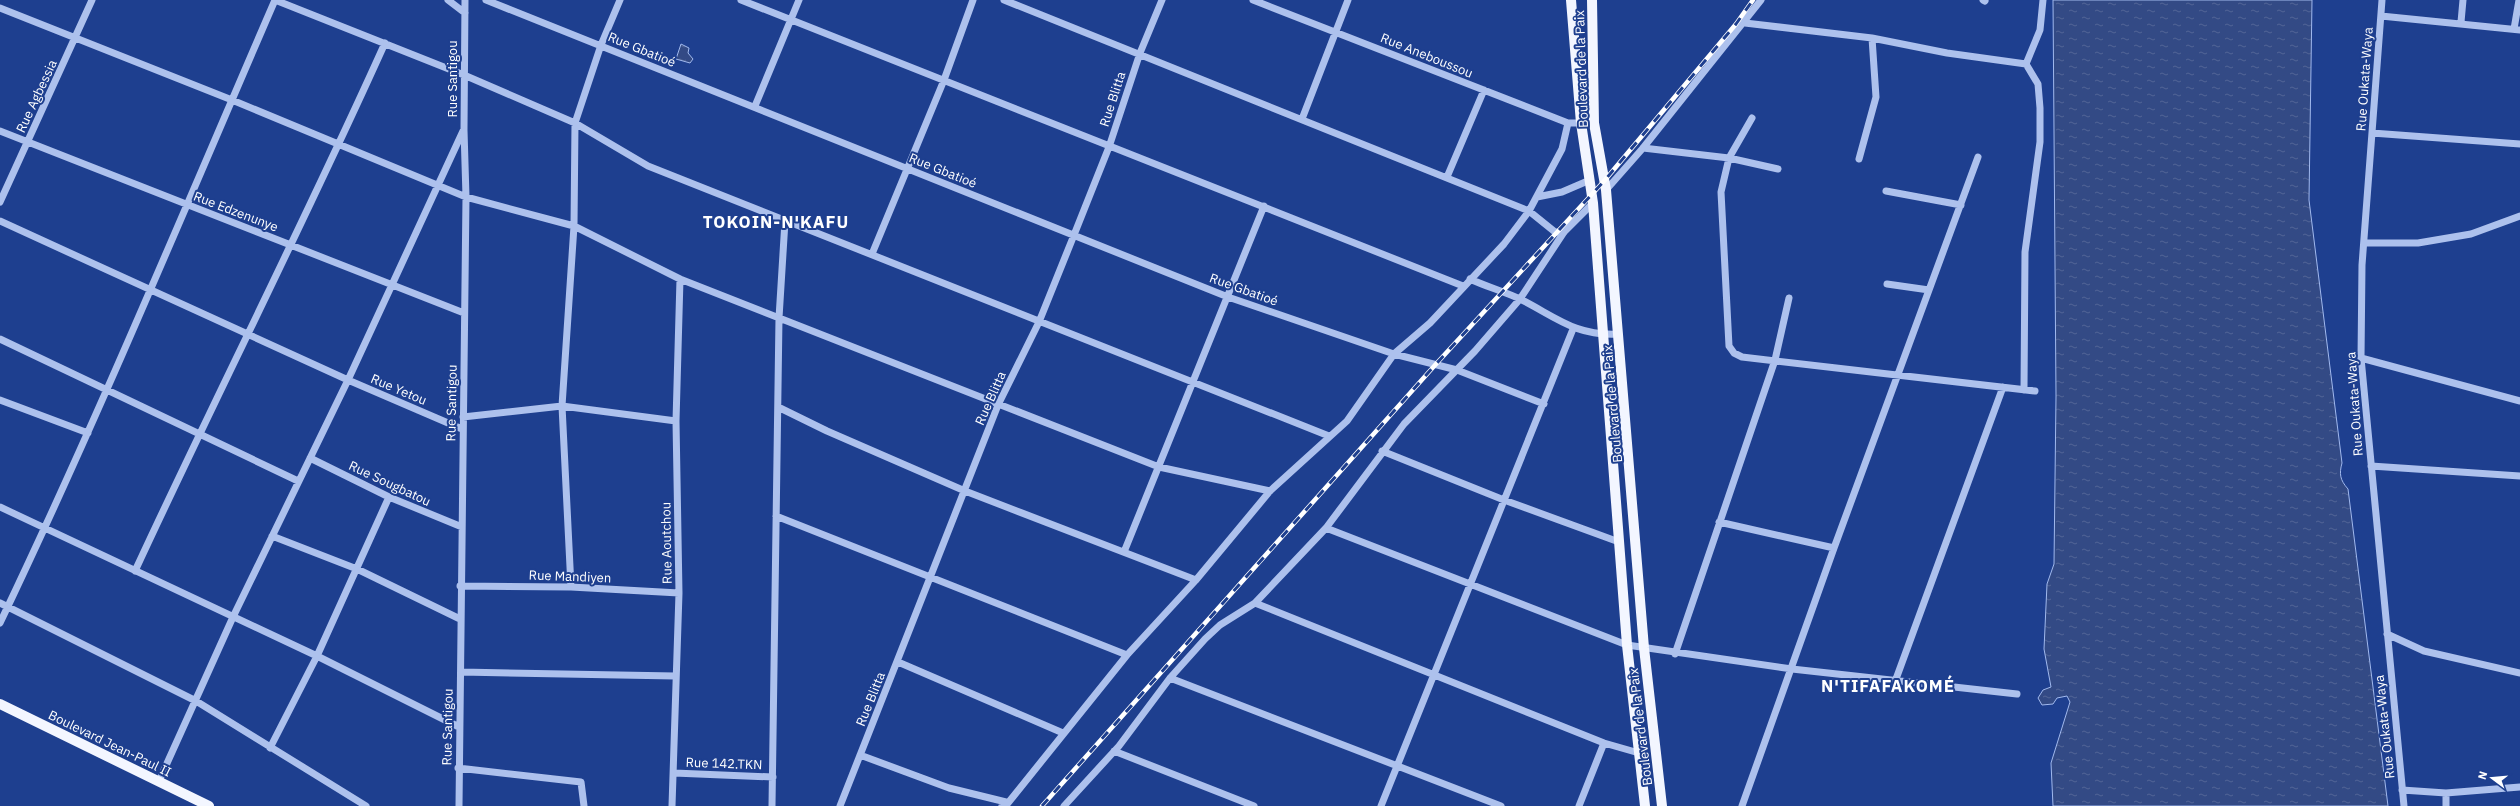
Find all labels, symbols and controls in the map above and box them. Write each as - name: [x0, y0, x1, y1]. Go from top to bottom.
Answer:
- street label: Boulevard de la Paix: [1571, 9, 1592, 128]
- street label: Rue Oukata-Waya: [2352, 26, 2377, 132]
- street label: Rue Gbatioé: [605, 28, 678, 71]
- street label: Rue Aneboussou: [1378, 29, 1476, 82]
- street label: Rue Santigou: [444, 40, 461, 118]
- street label: Rue Agbessia: [12, 57, 61, 135]
- street label: Rue Blitta: [1096, 69, 1129, 129]
- street label: Rue Gbatioé: [906, 149, 979, 192]
- street label: Rue Edzenunye: [191, 187, 281, 235]
- district label: TOKOIN-N'KAFU: [703, 211, 849, 233]
- street label: Rue Gbatioé: [1207, 269, 1280, 310]
- street label: Boulevard de la Paix: [1599, 344, 1626, 464]
- street label: Rue Oukata-Waya: [2342, 351, 2367, 457]
- street label: Rue Santigou: [442, 364, 461, 442]
- street label: Rue Blitta: [971, 369, 1010, 428]
- street label: Rue Yetou: [368, 370, 429, 409]
- street label: Rue Sougbatou: [346, 457, 434, 510]
- street label: Rue Aoutchou: [657, 502, 676, 584]
- street label: Rue Mandiyen: [528, 567, 612, 586]
- street label: Boulevard de la Paix: [1625, 667, 1656, 787]
- street label: Rue Blitta: [852, 669, 889, 729]
- street label: Rue Oukata-Waya: [2371, 674, 2398, 780]
- district label: N'TIFAFAKOMÉ: [1821, 675, 1955, 697]
- street label: Rue Santigou: [438, 688, 457, 766]
- street label: Boulevard Jean-Paul II: [46, 706, 174, 781]
- street label: Rue 142.TKN: [685, 754, 763, 773]
- north arrow: [2472, 758, 2512, 798]
- text: N: [2475, 769, 2490, 781]

